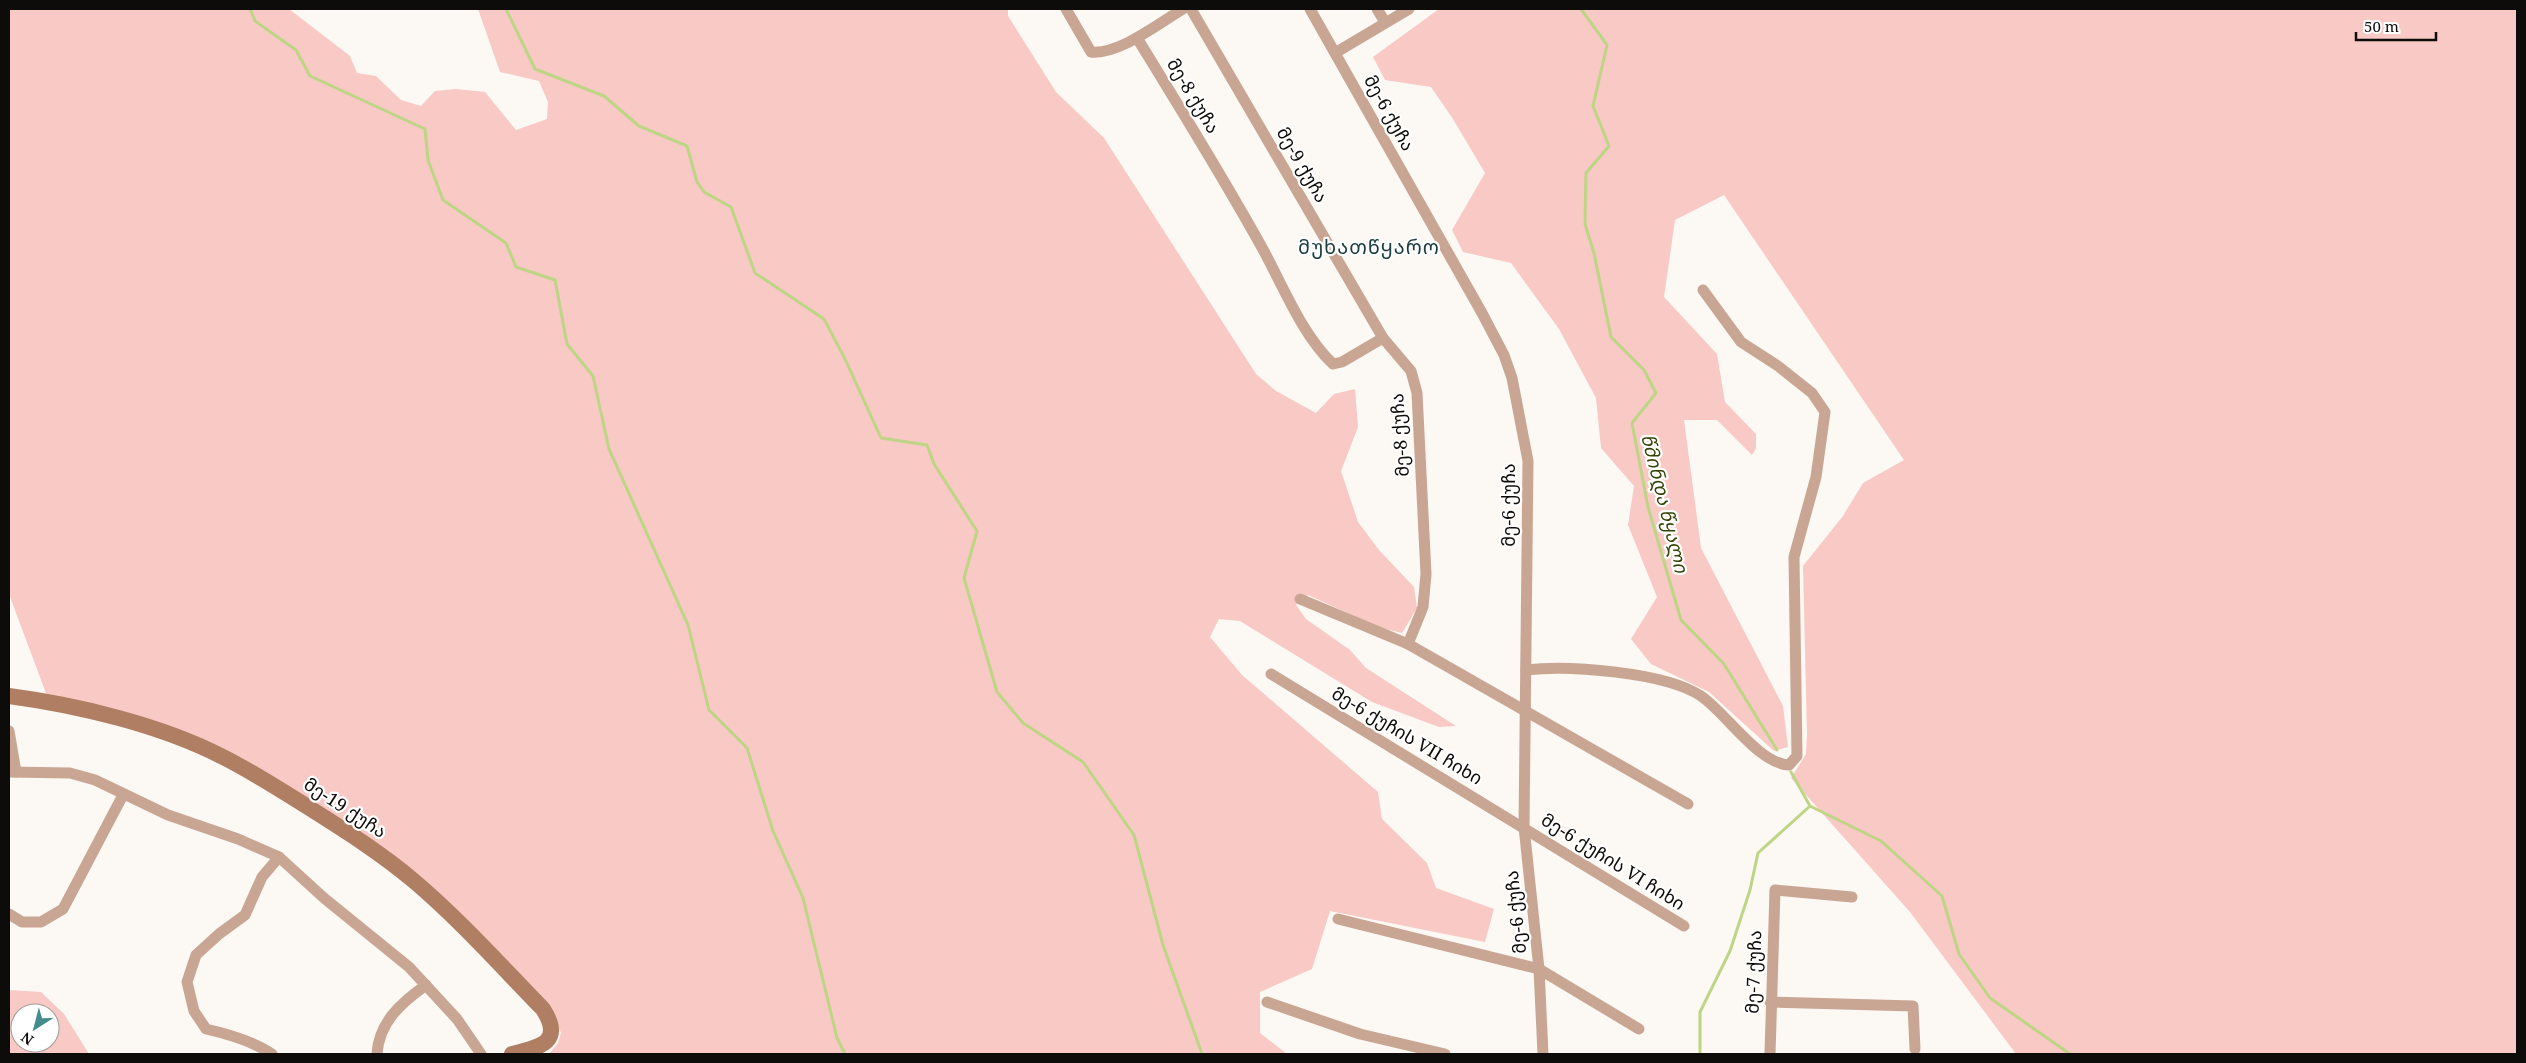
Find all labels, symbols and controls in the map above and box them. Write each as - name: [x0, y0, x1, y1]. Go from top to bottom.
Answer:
- scale bar: [2356, 10, 2436, 42]
- text: 50 m: [2364, 16, 2399, 36]
- street label: მე-8 ქუჩა: [1162, 54, 1226, 137]
- street label: მე-6 ქუჩა: [1359, 70, 1421, 155]
- street label: მე-9 ქუჩა: [1272, 122, 1334, 207]
- district label: მუხათწყარო: [1298, 233, 1440, 260]
- street label: მე-8 ქუჩა: [1384, 393, 1414, 478]
- water label: წმინდა წყალი: [1635, 431, 1695, 576]
- street label: მე-6 ქუჩა: [1496, 463, 1520, 547]
- street label: მე-6 ქუჩის VII ჩიხი: [1328, 681, 1487, 790]
- street label: მე-19 ქუჩა: [300, 772, 391, 843]
- street label: მე-6 ქუჩის VI ჩიხი: [1537, 807, 1690, 915]
- street label: მე-6 ქუჩა: [1499, 869, 1531, 955]
- street label: მე-7 ქუჩა: [1740, 930, 1766, 1014]
- north arrow: [10, 1003, 60, 1053]
- text: N: [17, 1028, 37, 1050]

